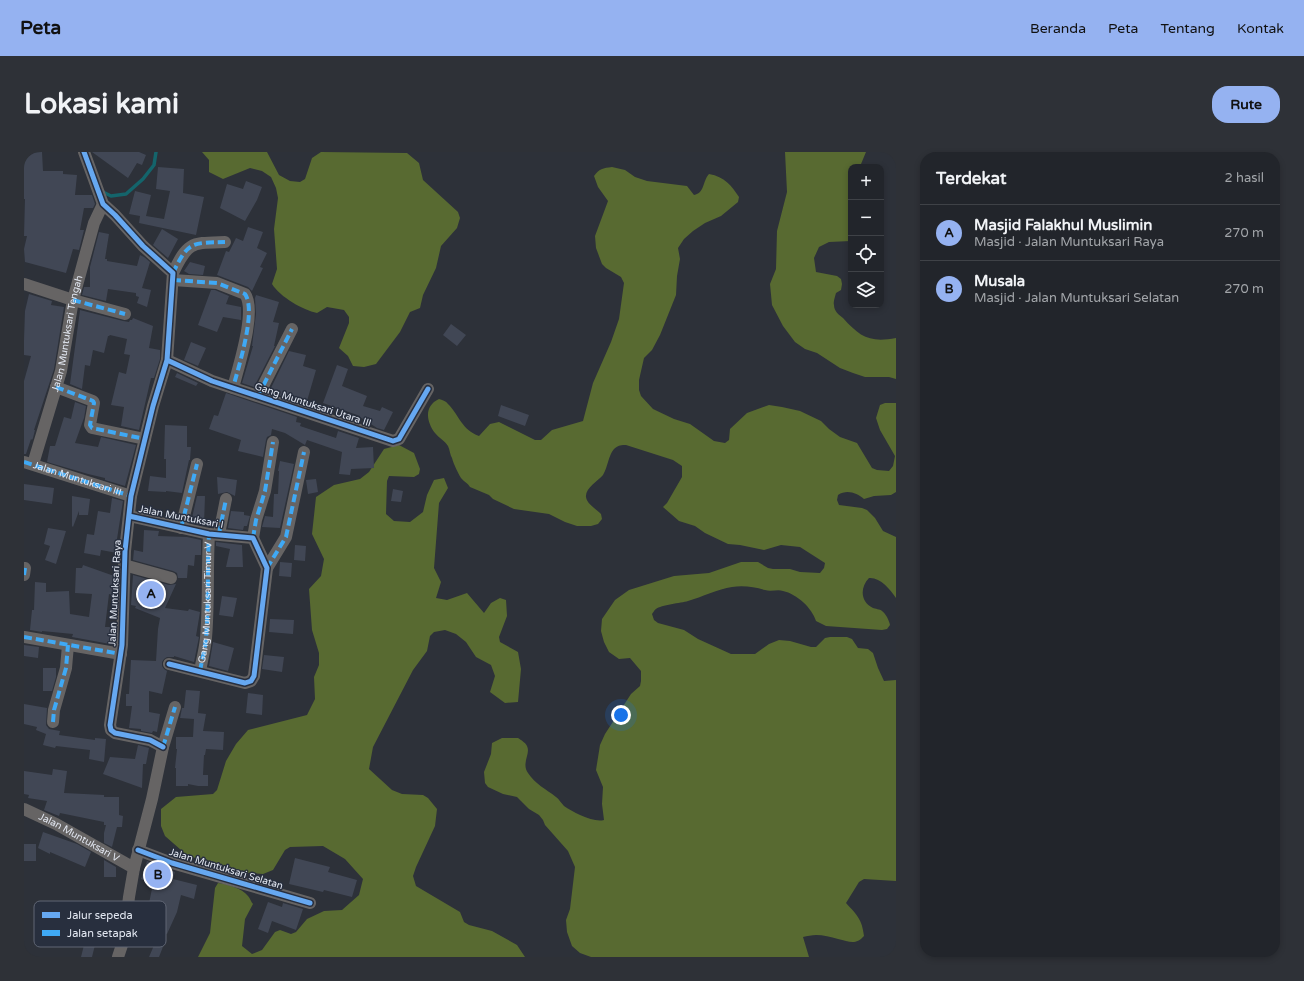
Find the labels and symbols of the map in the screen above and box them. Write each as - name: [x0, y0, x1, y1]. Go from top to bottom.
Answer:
- street label: Jalan Muntuksari Tengah: [49, 274, 85, 393]
- street label: Gang Muntuksari Utara III: [253, 380, 373, 430]
- street label: Jalan Muntuksari III: [32, 459, 123, 499]
- street label: Jalan Muntuksari I: [138, 503, 224, 531]
- street label: Jalan Muntuksari Raya: [106, 539, 124, 647]
- street label: Gang Muntuksari Timur V: [196, 542, 215, 664]
- pin: A: [138, 579, 164, 609]
- your location: [611, 705, 631, 725]
- street label: Jalan Muntuksari V: [37, 811, 122, 865]
- street label: Jalan Muntuksari Selatan: [168, 846, 284, 892]
- pin: B: [145, 860, 171, 890]
- legend: [34, 901, 166, 947]
- text: Jalur sepeda: [67, 909, 133, 922]
- text: Jalan setapak: [67, 927, 138, 940]

